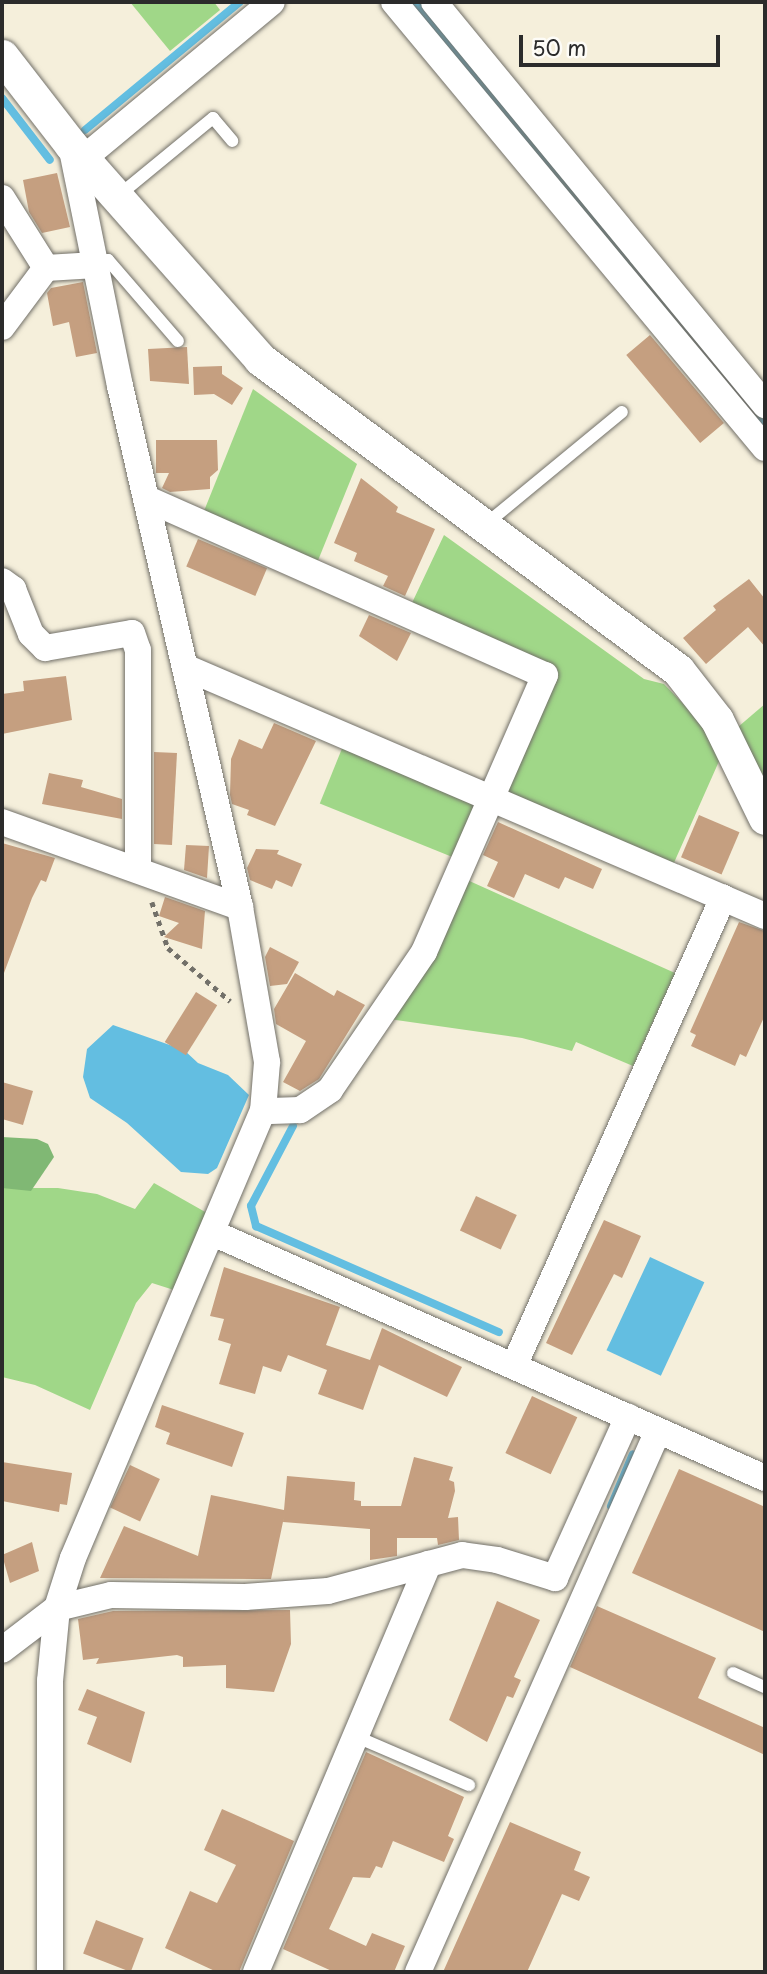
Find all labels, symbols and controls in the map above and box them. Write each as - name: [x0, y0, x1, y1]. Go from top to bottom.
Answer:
- scale bar: [522, 21, 723, 65]
- text: 50 m: [532, 31, 586, 63]

